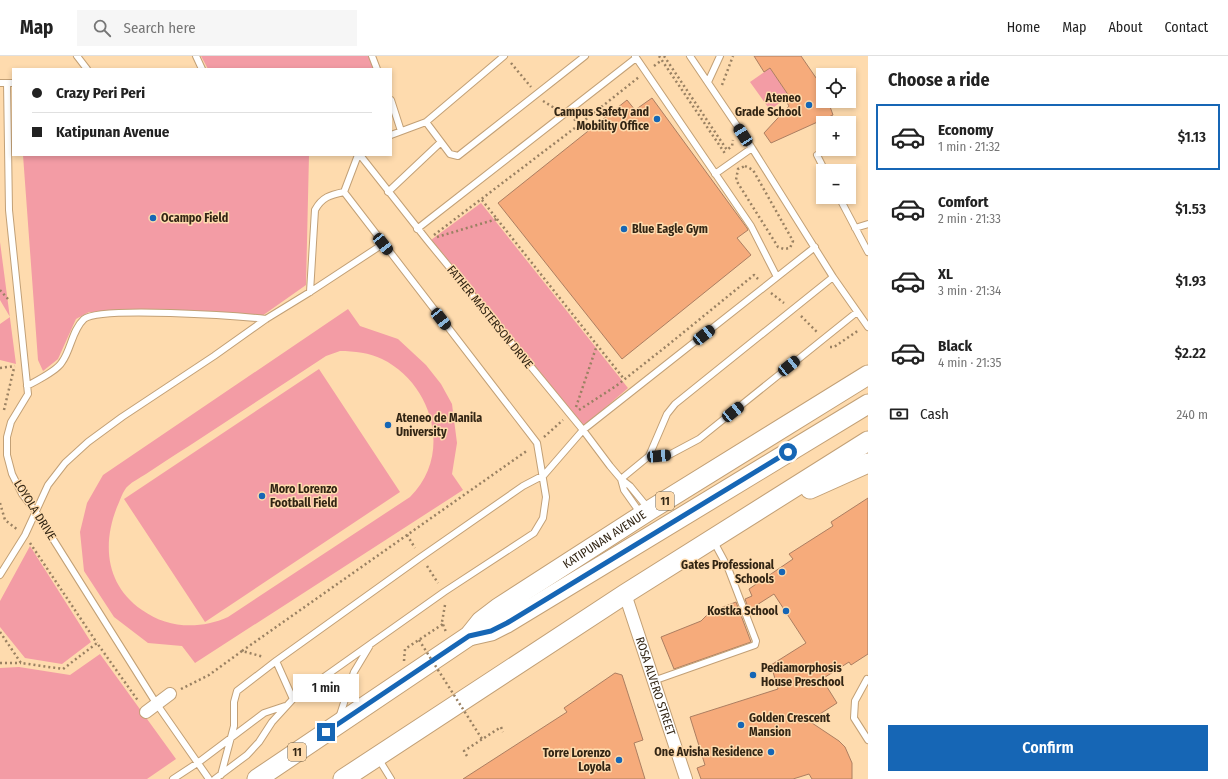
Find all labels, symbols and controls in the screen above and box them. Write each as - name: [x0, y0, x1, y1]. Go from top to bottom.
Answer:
- search box: [77, 10, 357, 46]
- text: Map: [20, 16, 53, 39]
- icon: search: [91, 17, 113, 39]
- text: Search here: [123, 19, 196, 37]
- text: Home: [1007, 19, 1040, 36]
- text: Map: [1062, 19, 1086, 36]
- text: About: [1108, 19, 1143, 36]
- text: Contact: [1165, 19, 1208, 36]
- map controls: [816, 68, 856, 204]
- button: locate: [816, 68, 856, 108]
- text: Choose a ride: [888, 69, 990, 91]
- text: Crazy Peri Peri: [56, 84, 145, 102]
- place label: Ateneo Grade School: [735, 91, 802, 119]
- marker: Ateneo Grade School: [804, 100, 814, 110]
- place label: Campus Safety and Mobility Office: [554, 105, 649, 133]
- marker: Campus Safety and Mobility Office: [652, 114, 662, 124]
- button: +: [816, 116, 856, 156]
- icon: car: [890, 119, 926, 155]
- text: Economy: [938, 121, 993, 139]
- car: [731, 122, 755, 148]
- text: Katipunan Avenue: [56, 123, 169, 141]
- text: $1.13: [1178, 128, 1206, 146]
- text: 1 min · 21:32: [938, 139, 1000, 154]
- button: −: [816, 164, 856, 204]
- icon: car: [890, 191, 926, 227]
- text: Comfort: [938, 193, 989, 211]
- text: $1.53: [1175, 200, 1206, 218]
- place label: Ocampo Field: [161, 211, 228, 225]
- text: 2 min · 21:33: [938, 211, 1001, 226]
- marker: Ocampo Field: [148, 213, 158, 223]
- place label: Blue Eagle Gym: [632, 222, 708, 236]
- marker: Blue Eagle Gym: [619, 224, 629, 234]
- car: [371, 231, 395, 257]
- street label: FATHER MASTERSON DRIVE: [444, 263, 536, 372]
- icon: car: [890, 263, 926, 299]
- text: XL: [938, 265, 953, 283]
- text: $1.93: [1175, 272, 1206, 290]
- text: 3 min · 21:34: [938, 283, 1001, 298]
- car: [429, 306, 453, 332]
- car: [691, 323, 717, 347]
- icon: car: [890, 335, 926, 371]
- text: Black: [938, 337, 972, 355]
- text: $2.22: [1175, 344, 1206, 362]
- car: [776, 354, 802, 378]
- text: 4 min · 21:35: [938, 355, 1002, 370]
- car: [720, 400, 746, 424]
- icon: cash: [888, 403, 910, 425]
- text: Cash: [920, 405, 949, 423]
- text: 240 m: [1176, 407, 1208, 422]
- place label: Ateneo de Manila University: [395, 411, 482, 439]
- marker: Ateneo de Manila University: [383, 420, 393, 430]
- route start: [779, 443, 797, 461]
- car: [647, 449, 671, 463]
- street label: LOYOLA DRIVE: [11, 477, 59, 543]
- place label: Moro Lorenzo Football Field: [270, 482, 338, 510]
- marker: Moro Lorenzo Football Field: [257, 491, 267, 501]
- road number: 11: [656, 492, 674, 510]
- street label: KATIPUNAN AVENUE: [560, 507, 649, 571]
- place label: Gates Professional Schools: [681, 558, 775, 586]
- marker: Gates Professional Schools: [777, 567, 787, 577]
- place label: Kostka School: [707, 604, 779, 618]
- marker: Kostka School: [781, 606, 791, 616]
- street label: ROSA ALVERO STREET: [633, 635, 678, 738]
- place label: Pediamorphosis House Preschool: [761, 661, 845, 689]
- marker: Pediamorphosis House Preschool: [748, 670, 758, 680]
- callout: 1 min: [293, 674, 359, 702]
- text: 1 min: [312, 680, 340, 695]
- place label: Golden Crescent Mansion: [749, 711, 831, 739]
- marker: Golden Crescent Mansion: [736, 720, 746, 730]
- route end: [317, 723, 335, 741]
- button: Confirm: [888, 725, 1208, 771]
- road number: 11: [288, 743, 306, 761]
- place label: One Avisha Residence: [654, 745, 763, 759]
- place label: Torre Lorenzo Loyola: [543, 746, 612, 774]
- marker: One Avisha Residence: [766, 747, 776, 757]
- marker: Torre Lorenzo Loyola: [614, 755, 624, 765]

